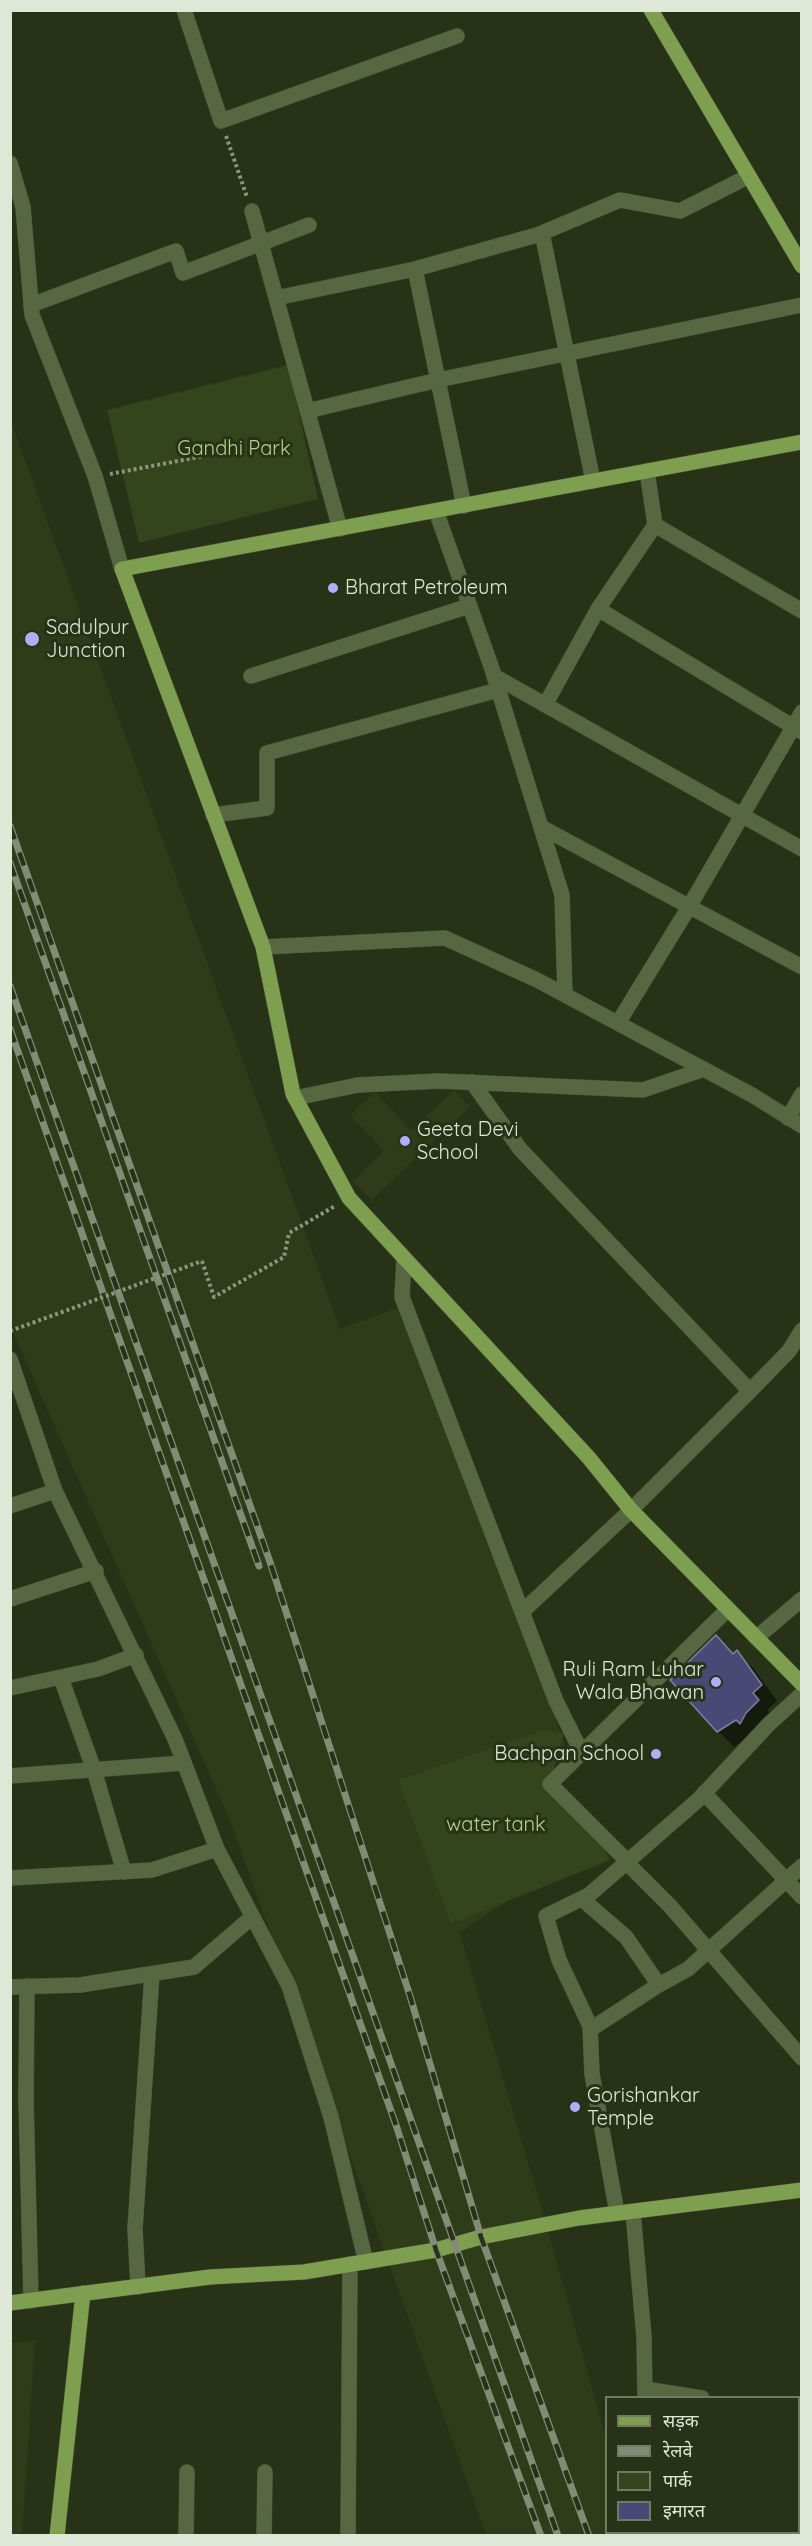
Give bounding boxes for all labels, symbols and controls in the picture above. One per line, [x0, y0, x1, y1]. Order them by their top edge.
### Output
park label: Gandhi Park [177, 437, 291, 461]
place label: Bharat Petroleum [345, 576, 508, 600]
marker: Bharat Petroleum [326, 581, 340, 595]
place label: Sadulpur Junction [46, 616, 129, 663]
marker: Sadulpur Junction [23, 630, 41, 648]
place label: Geeta Devi School [417, 1118, 518, 1165]
marker: Geeta Devi School [398, 1134, 412, 1148]
place label: Ruli Ram Luhar Wala Bhawan [563, 1658, 704, 1705]
marker: Ruli Ram Luhar Wala Bhawan [709, 1675, 723, 1689]
place label: Bachpan School [494, 1742, 644, 1766]
marker: Bachpan School [649, 1747, 663, 1761]
park label: water tank [446, 1813, 546, 1837]
place label: Gorishankar Temple [587, 2084, 700, 2131]
marker: Gorishankar Temple [568, 2100, 582, 2114]
legend [605, 2396, 800, 2534]
text: सड़क [663, 2409, 699, 2432]
text: रेलवे [663, 2439, 693, 2462]
text: पार्क [663, 2469, 692, 2492]
text: इमारत [663, 2499, 705, 2522]

